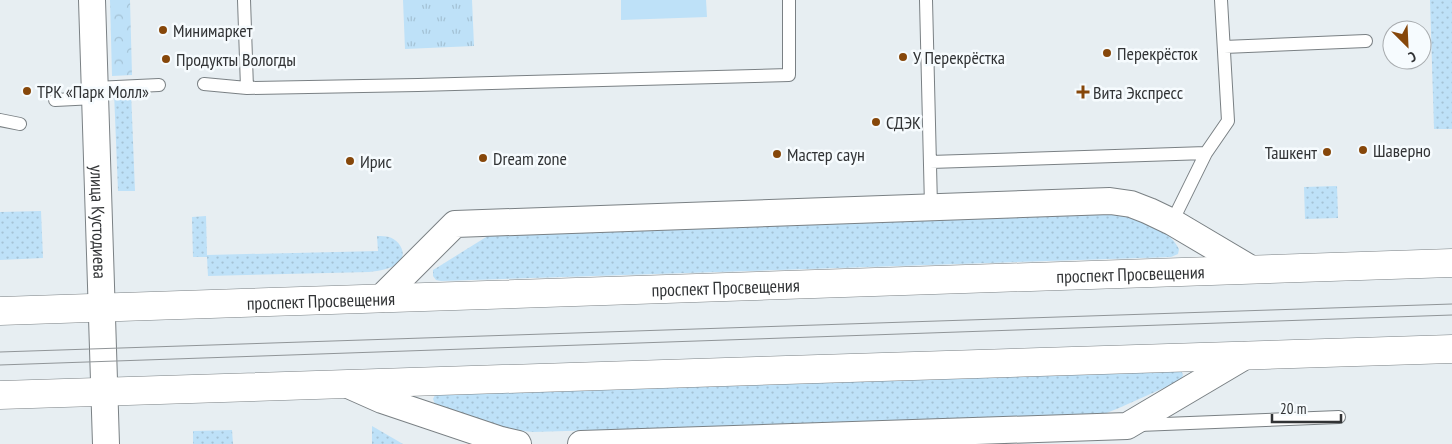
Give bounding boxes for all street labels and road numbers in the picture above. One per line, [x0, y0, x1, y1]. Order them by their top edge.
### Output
street label: улица Кустодиева [86, 165, 112, 279]
street label: проспект Просвещения [1056, 260, 1205, 288]
street label: проспект Просвещения [651, 273, 800, 301]
street label: проспект Просвещения [246, 286, 395, 314]

